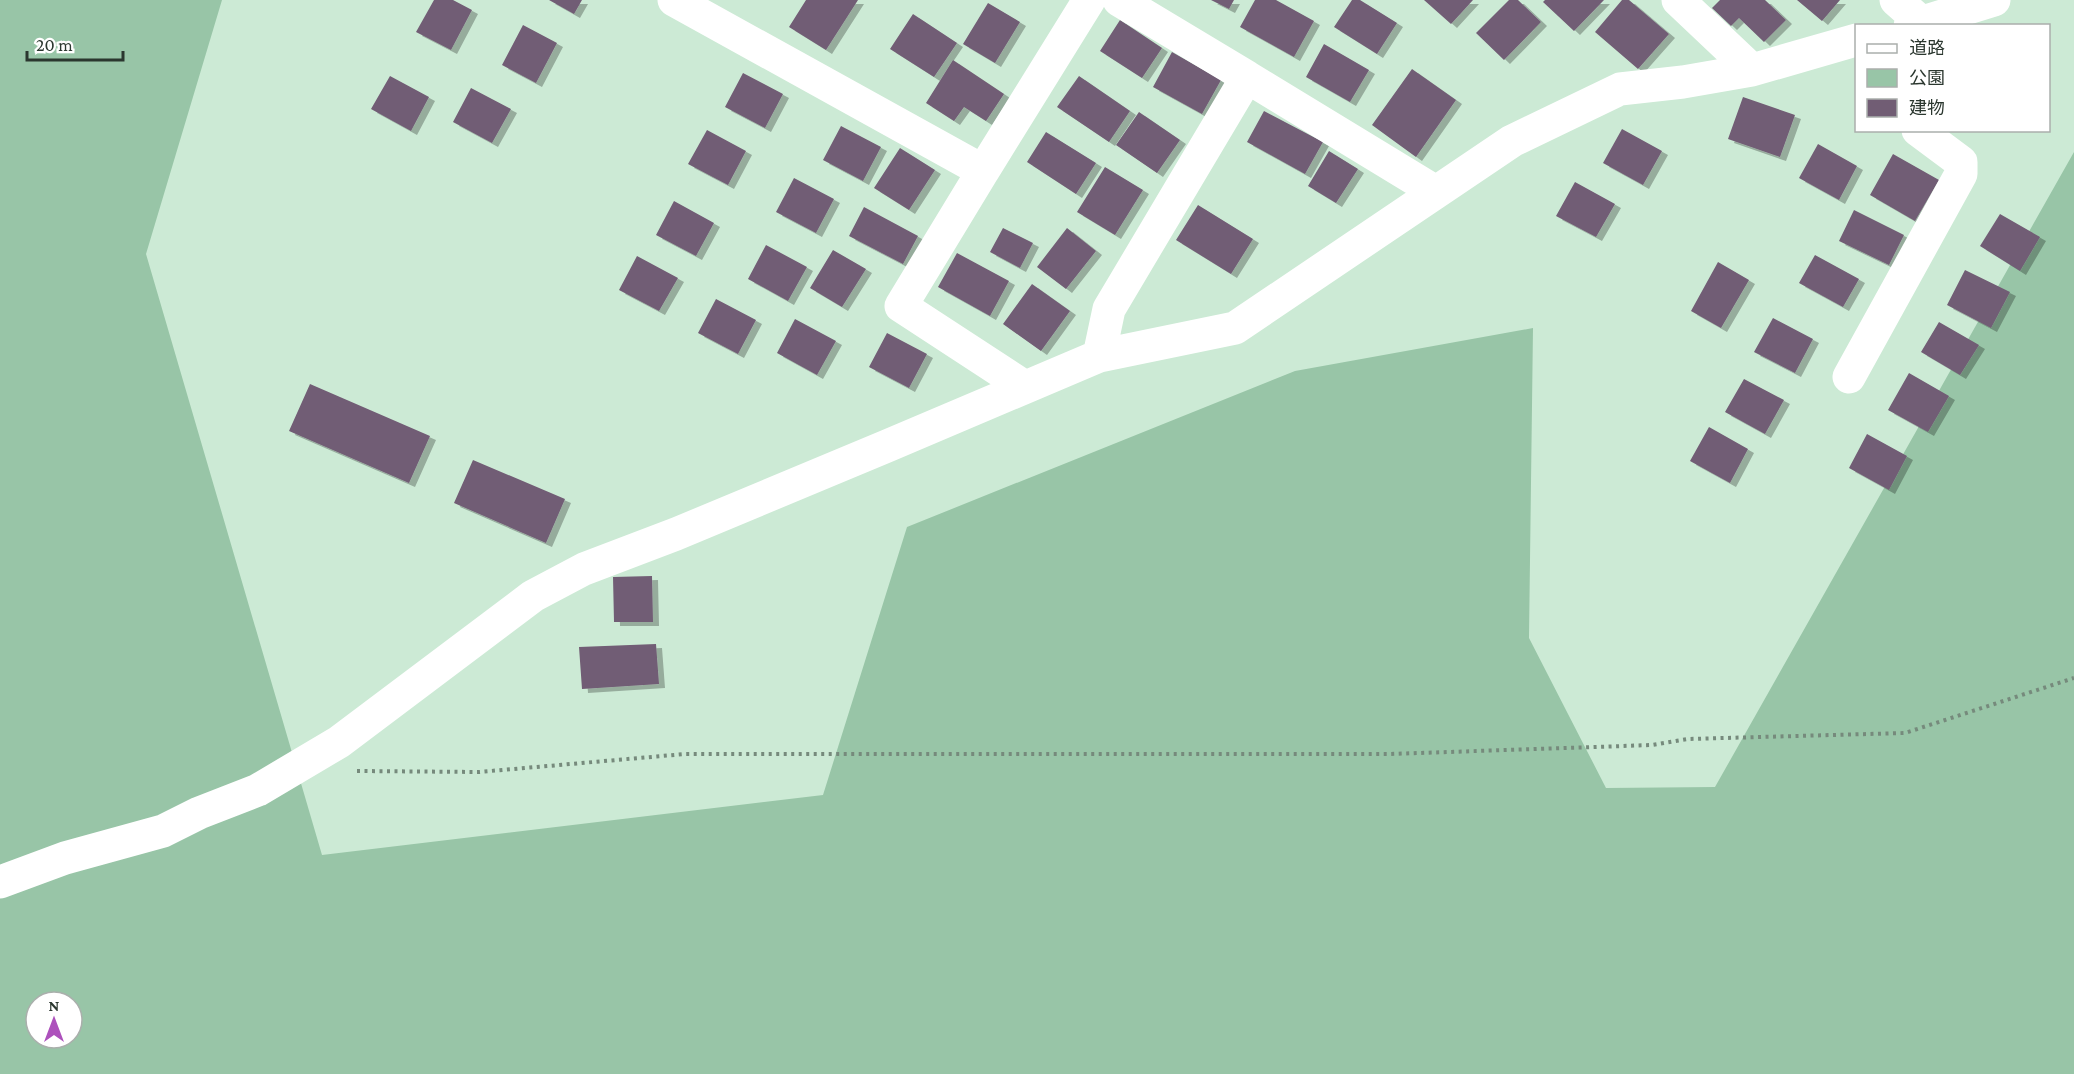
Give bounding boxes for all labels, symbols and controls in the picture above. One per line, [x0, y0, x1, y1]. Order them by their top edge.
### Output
scale bar [27, 24, 123, 62]
legend [1855, 24, 2050, 132]
text: 20 m [36, 35, 73, 55]
text: 道路 [1909, 38, 1945, 58]
text: 公園 [1909, 68, 1945, 88]
text: 建物 [1909, 98, 1945, 118]
north arrow [24, 990, 84, 1050]
text: N [49, 997, 60, 1014]

